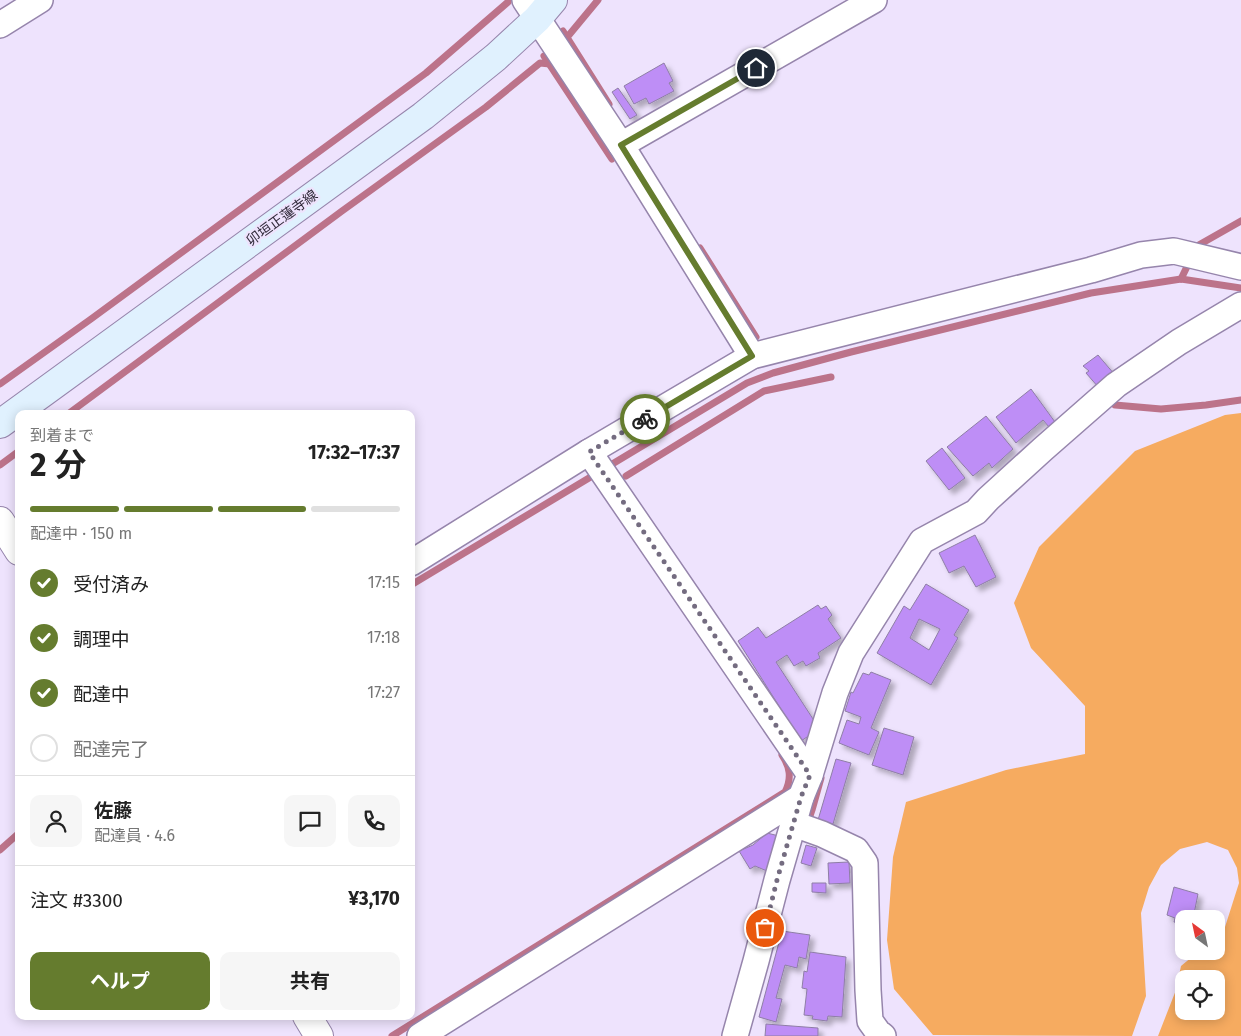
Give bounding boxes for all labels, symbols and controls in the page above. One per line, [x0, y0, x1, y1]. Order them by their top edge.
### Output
pin [735, 47, 777, 89]
icon: home [742, 54, 770, 82]
street label: 卯垣正蓮寺線 [243, 186, 321, 250]
courier [620, 394, 670, 444]
icon: bike [631, 405, 659, 433]
text: 到着まで [30, 426, 94, 445]
text: 17:32–17:37 [308, 441, 400, 464]
text: 2 分 [30, 446, 86, 484]
text: 配達中 · 150 m [30, 524, 132, 543]
icon: check [30, 569, 58, 597]
text: 受付済み [73, 573, 149, 596]
text: 17:15 [368, 573, 400, 592]
icon: check [30, 624, 58, 652]
text: 調理中 [73, 628, 130, 651]
text: 17:18 [367, 628, 400, 647]
icon: check [30, 679, 58, 707]
text: 配達中 [73, 683, 130, 706]
text: 17:27 [367, 683, 400, 702]
text: 配達完了 [73, 738, 149, 761]
button: person [30, 795, 82, 847]
button: chat [284, 795, 336, 847]
button: phone [348, 795, 400, 847]
text: 佐藤 [94, 799, 132, 822]
text: 配達員 · 4.6 [94, 826, 175, 845]
text: ¥3,170 [348, 887, 400, 910]
text: 注文 #3300 [30, 889, 123, 912]
pin [744, 907, 786, 949]
north arrow [1175, 910, 1225, 960]
map controls [1175, 910, 1225, 1020]
icon: bag [751, 914, 779, 942]
button: ヘルプ [30, 952, 210, 1010]
button: 共有 [220, 952, 400, 1010]
button: locate [1175, 970, 1225, 1020]

